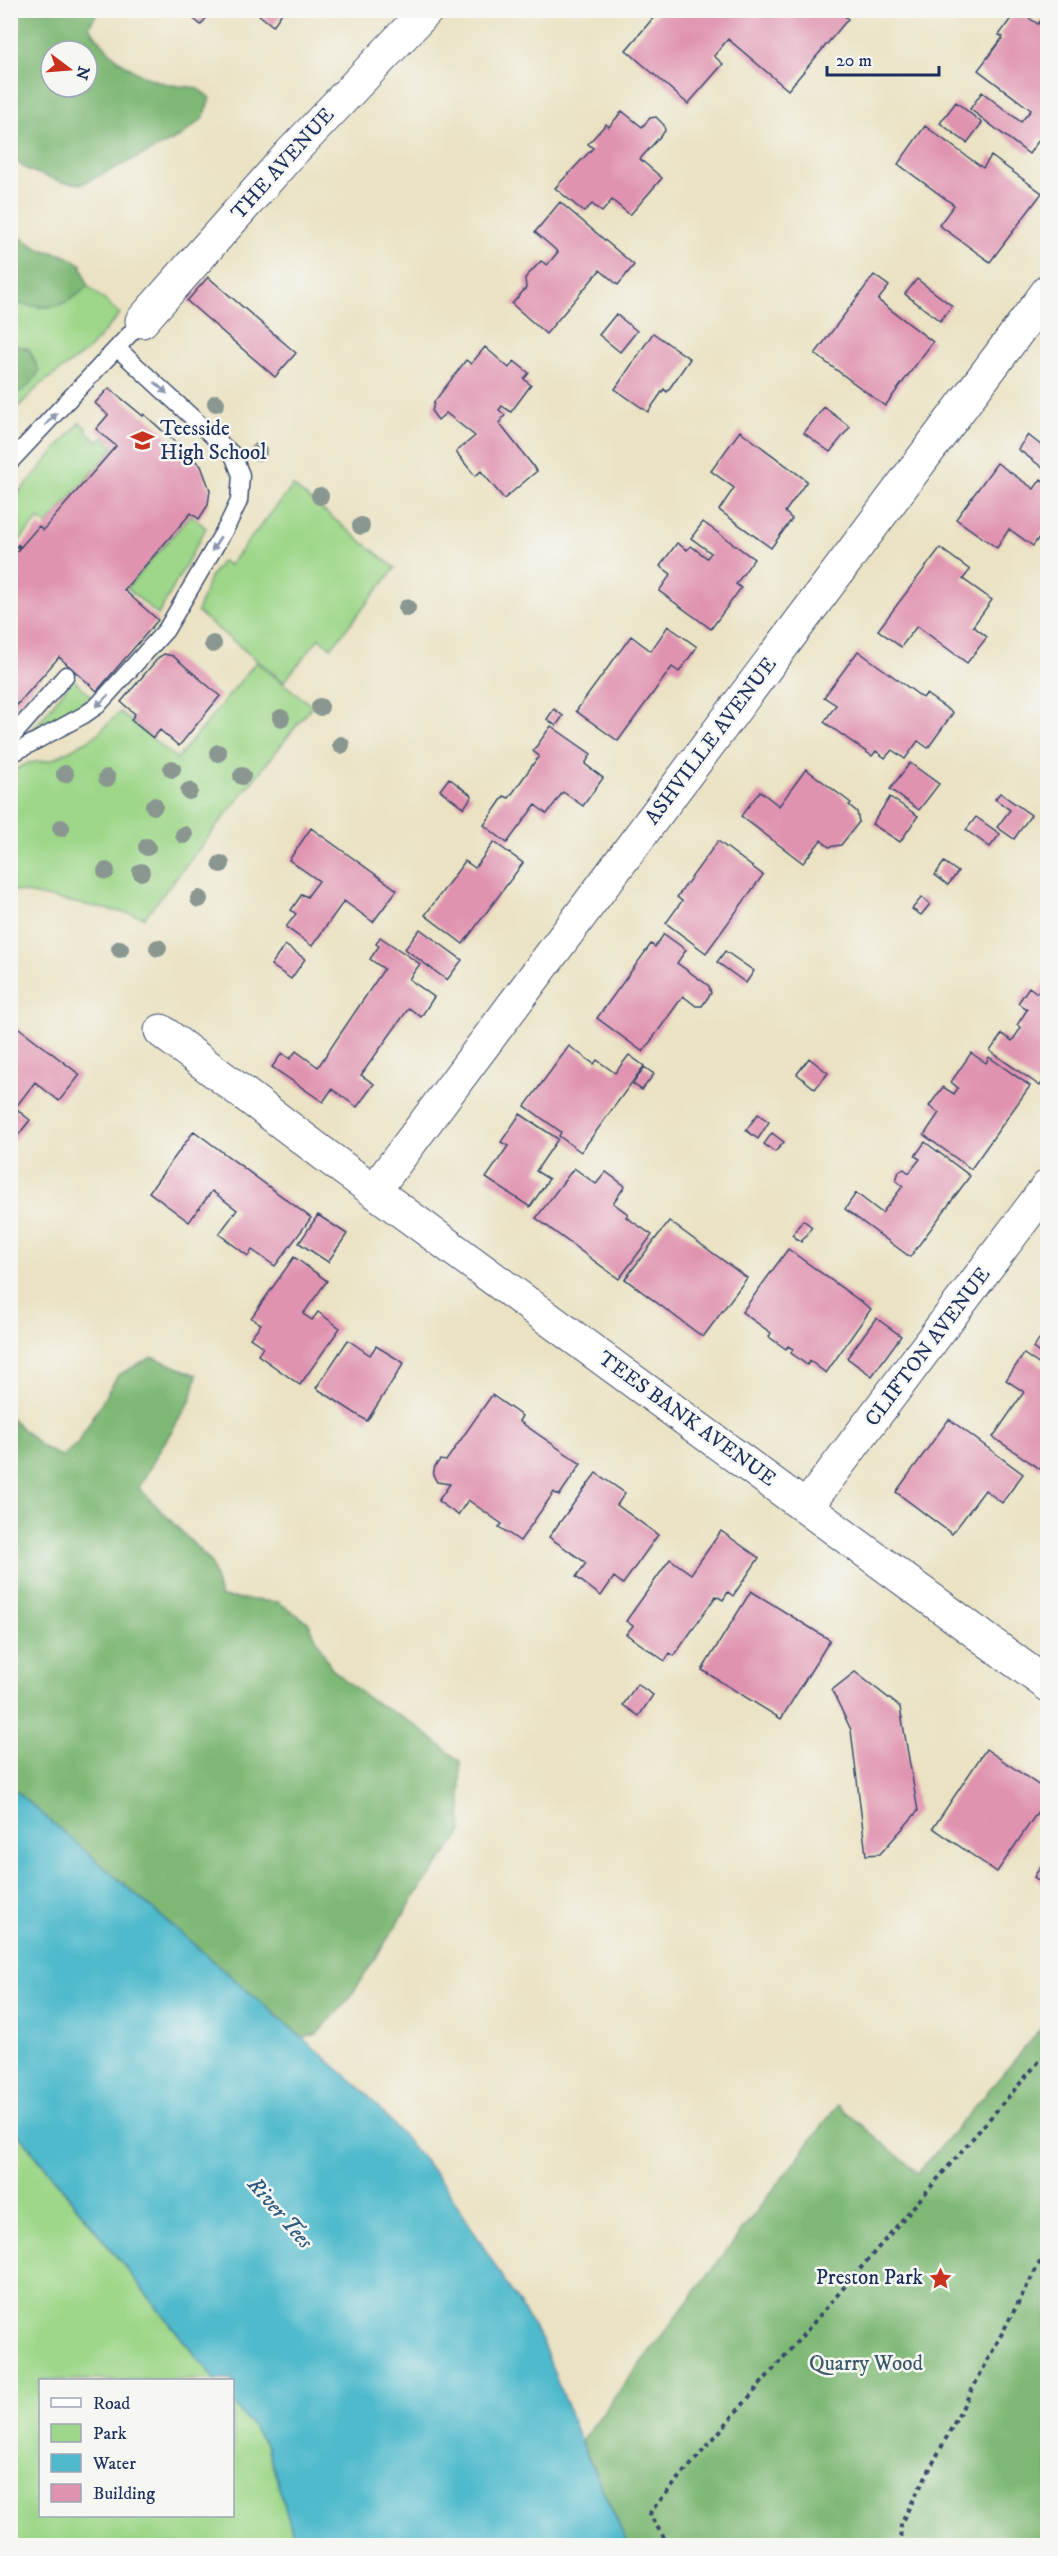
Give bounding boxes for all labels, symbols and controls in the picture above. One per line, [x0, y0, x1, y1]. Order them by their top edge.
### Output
north arrow [39, 39, 99, 99]
scale bar [827, 39, 940, 77]
text: 20 m [836, 50, 872, 72]
text: N [71, 64, 94, 82]
street label: THE AVENUE [226, 102, 340, 226]
one-way arrow [154, 381, 168, 395]
one-way arrow [44, 412, 58, 427]
place label: Teesside High School [160, 416, 267, 466]
school or university icon: Teesside High School [129, 428, 155, 454]
one-way arrow [211, 536, 222, 552]
street label: ASHVILLE AVENUE [640, 652, 783, 830]
one-way arrow [95, 693, 109, 707]
street label: CLIFTON AVENUE [860, 1262, 996, 1432]
street label: TEES BANK AVENUE [593, 1346, 781, 1492]
water label: River Tees [241, 2171, 319, 2255]
place label: Preston Park [816, 2265, 924, 2291]
place icon: Preston Park [928, 2265, 954, 2291]
park label: Quarry Wood [809, 2351, 923, 2377]
legend [39, 2379, 234, 2517]
text: Road [93, 2393, 130, 2415]
text: Park [93, 2423, 127, 2445]
text: Water [92, 2453, 136, 2475]
text: Building [93, 2483, 155, 2505]

